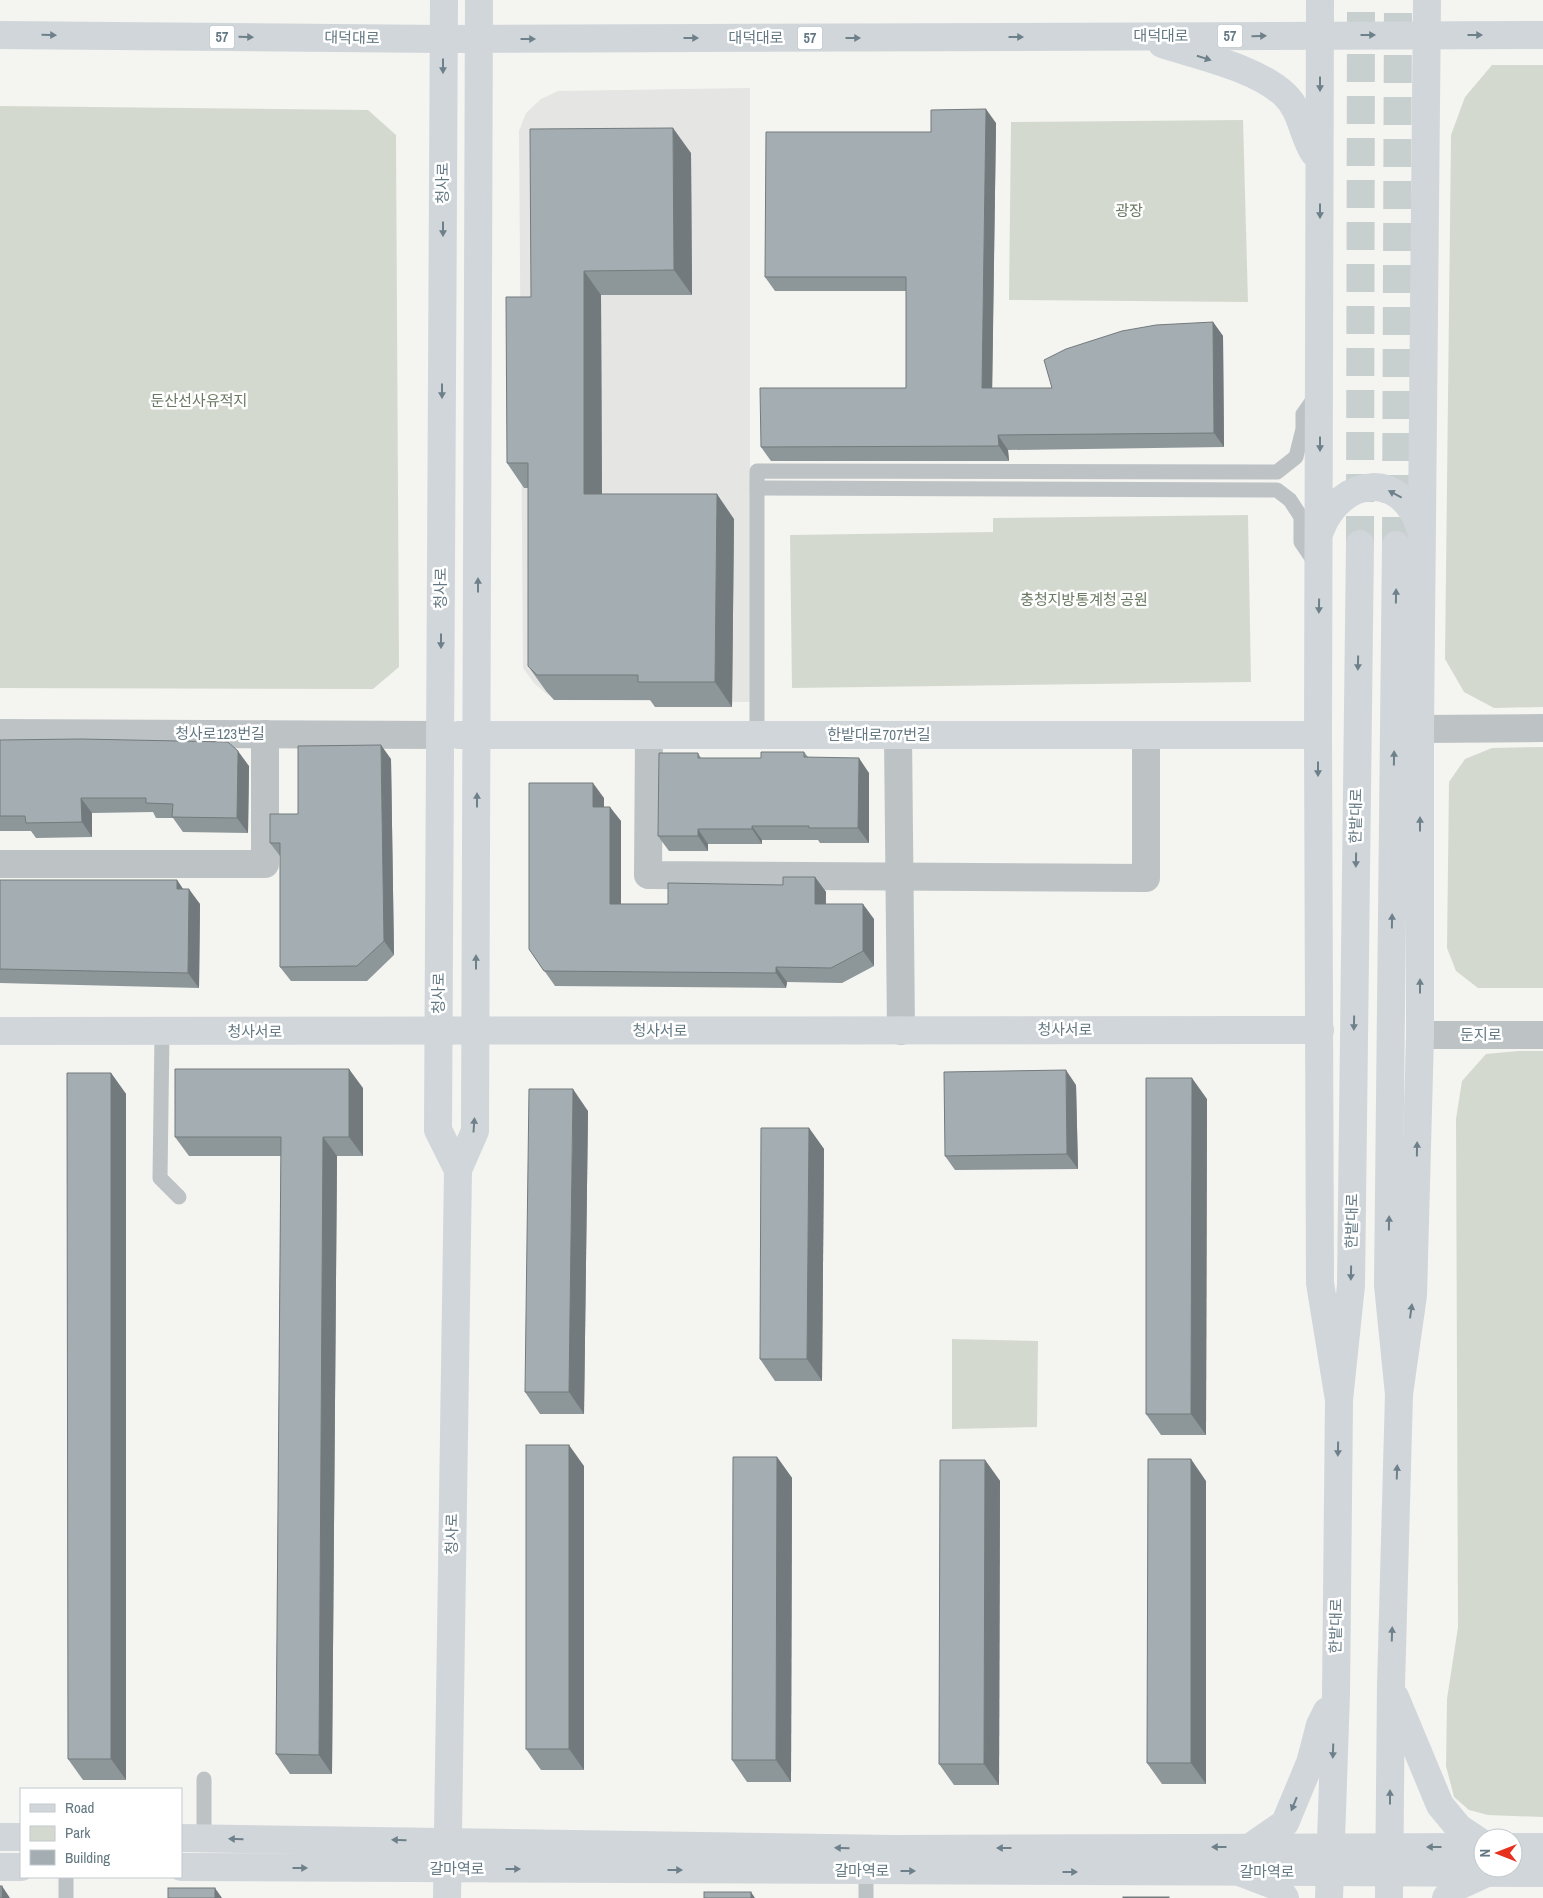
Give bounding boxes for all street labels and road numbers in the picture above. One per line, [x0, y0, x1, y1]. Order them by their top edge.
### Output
road number: 57 [1218, 24, 1242, 48]
street label: 대덕대로 [1133, 25, 1189, 46]
road number: 57 [210, 26, 234, 48]
road number: 57 [798, 26, 822, 49]
street label: 대덕대로 [324, 27, 380, 48]
street label: 대덕대로 [728, 27, 784, 48]
street label: 청사로 [432, 162, 453, 204]
street label: 청사로 [430, 567, 451, 609]
street label: 청사로123번길 [175, 723, 265, 744]
street label: 한밭대로707번길 [827, 724, 931, 745]
street label: 한밭대로 [1345, 788, 1366, 844]
street label: 청사로 [428, 972, 449, 1014]
street label: 청사서로 [1037, 1019, 1093, 1040]
street label: 청사서로 [632, 1020, 688, 1041]
street label: 청사서로 [227, 1021, 283, 1042]
street label: 둔지로 [1460, 1024, 1502, 1045]
street label: 한밭대로 [1341, 1193, 1362, 1249]
street label: 청사로 [441, 1513, 462, 1555]
street label: 한밭대로 [1325, 1598, 1346, 1654]
street label: 갈마역로 [429, 1858, 485, 1879]
street label: 갈마역로 [834, 1860, 890, 1881]
street label: 갈마역로 [1239, 1861, 1295, 1882]

